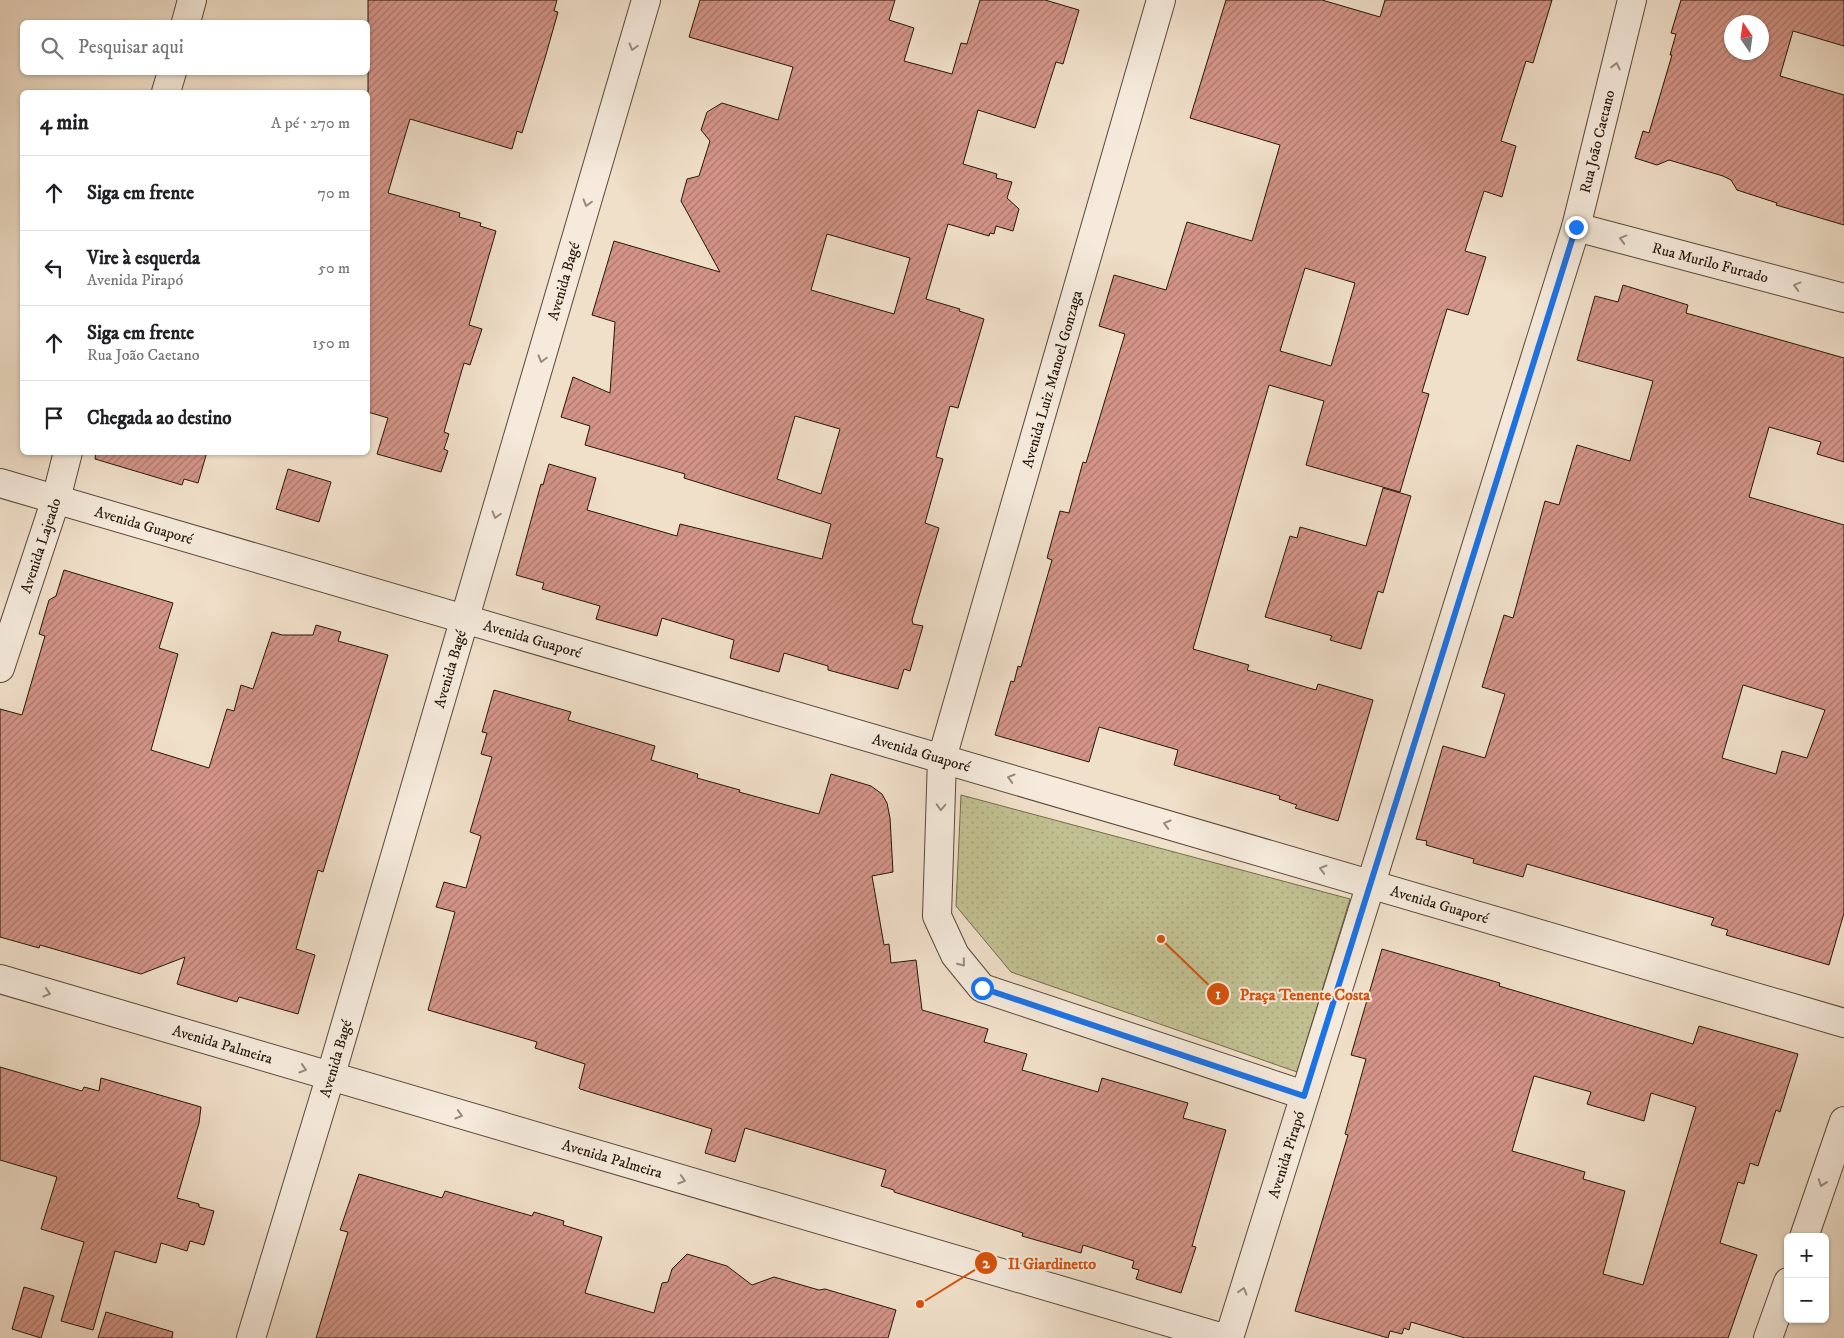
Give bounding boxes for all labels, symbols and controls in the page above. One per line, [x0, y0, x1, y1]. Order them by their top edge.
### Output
north arrow [1724, 15, 1769, 60]
search box [20, 20, 370, 75]
icon: search [38, 34, 66, 62]
text: Pesquisar aqui [78, 36, 184, 59]
one-way arrow [628, 42, 638, 50]
one-way arrow [1610, 61, 1621, 70]
street label: Rua João Caetano [1576, 88, 1619, 195]
text: 4 min [40, 110, 89, 136]
text: A pé · 270 m [271, 113, 350, 133]
icon: ahead [40, 179, 68, 207]
text: Siga em frente [87, 182, 194, 205]
text: 70 m [318, 183, 350, 203]
one-way arrow [583, 198, 593, 206]
route end [1565, 216, 1588, 239]
one-way arrow [1619, 235, 1627, 245]
street label: Avenida Bagé [544, 239, 585, 323]
street label: Rua Murilo Furtado [1650, 239, 1771, 288]
text: Vire à esquerda [87, 247, 200, 270]
icon: left [40, 254, 68, 282]
text: 50 m [318, 258, 350, 278]
text: Avenida Pirapó [87, 270, 183, 290]
one-way arrow [1793, 281, 1801, 291]
street label: Avenida Luiz Manoel Gonzaga [1018, 288, 1087, 470]
text: Siga em frente [87, 322, 194, 345]
icon: ahead [40, 329, 68, 357]
text: 150 m [312, 333, 350, 353]
text: Rua João Caetano [87, 345, 200, 365]
one-way arrow [537, 354, 547, 362]
icon: arrive [40, 404, 68, 432]
text: Chegada ao destino [87, 407, 232, 430]
street label: Avenida Lajeado [16, 496, 66, 596]
street label: Avenida Guaporé [92, 502, 196, 549]
one-way arrow [491, 510, 501, 518]
street label: Avenida Guaporé [481, 616, 585, 663]
street label: Avenida Bagé [430, 627, 471, 710]
street label: Avenida Guaporé [870, 730, 973, 777]
one-way arrow [1006, 773, 1015, 784]
one-way arrow [936, 803, 946, 811]
one-way arrow [1163, 819, 1171, 829]
one-way arrow [1319, 865, 1327, 875]
street label: Avenida Guaporé [1388, 882, 1492, 929]
one-way arrow [956, 957, 964, 966]
route start [971, 977, 994, 1000]
callout: Praça Tenente Costa [1205, 979, 1381, 1010]
text: 1 [1215, 985, 1221, 1004]
text: Praça Tenente Costa [1240, 985, 1371, 1005]
one-way arrow [42, 987, 50, 997]
street label: Avenida Bagé [316, 1017, 357, 1100]
street label: Avenida Palmeira [170, 1021, 276, 1069]
one-way arrow [298, 1064, 307, 1074]
one-way arrow [455, 1109, 463, 1120]
street label: Avenida Pirapó [1264, 1109, 1309, 1201]
street label: Avenida Palmeira [560, 1135, 665, 1183]
one-way arrow [678, 1175, 686, 1185]
one-way arrow [1818, 1179, 1828, 1187]
map controls [1784, 1233, 1829, 1323]
button: + [1784, 1233, 1829, 1278]
callout: Il Giardinetto [973, 1248, 1106, 1279]
text: 2 [982, 1254, 990, 1273]
text: Il Giardinetto [1008, 1254, 1096, 1274]
button: − [1784, 1278, 1829, 1323]
one-way arrow [1237, 1288, 1247, 1296]

